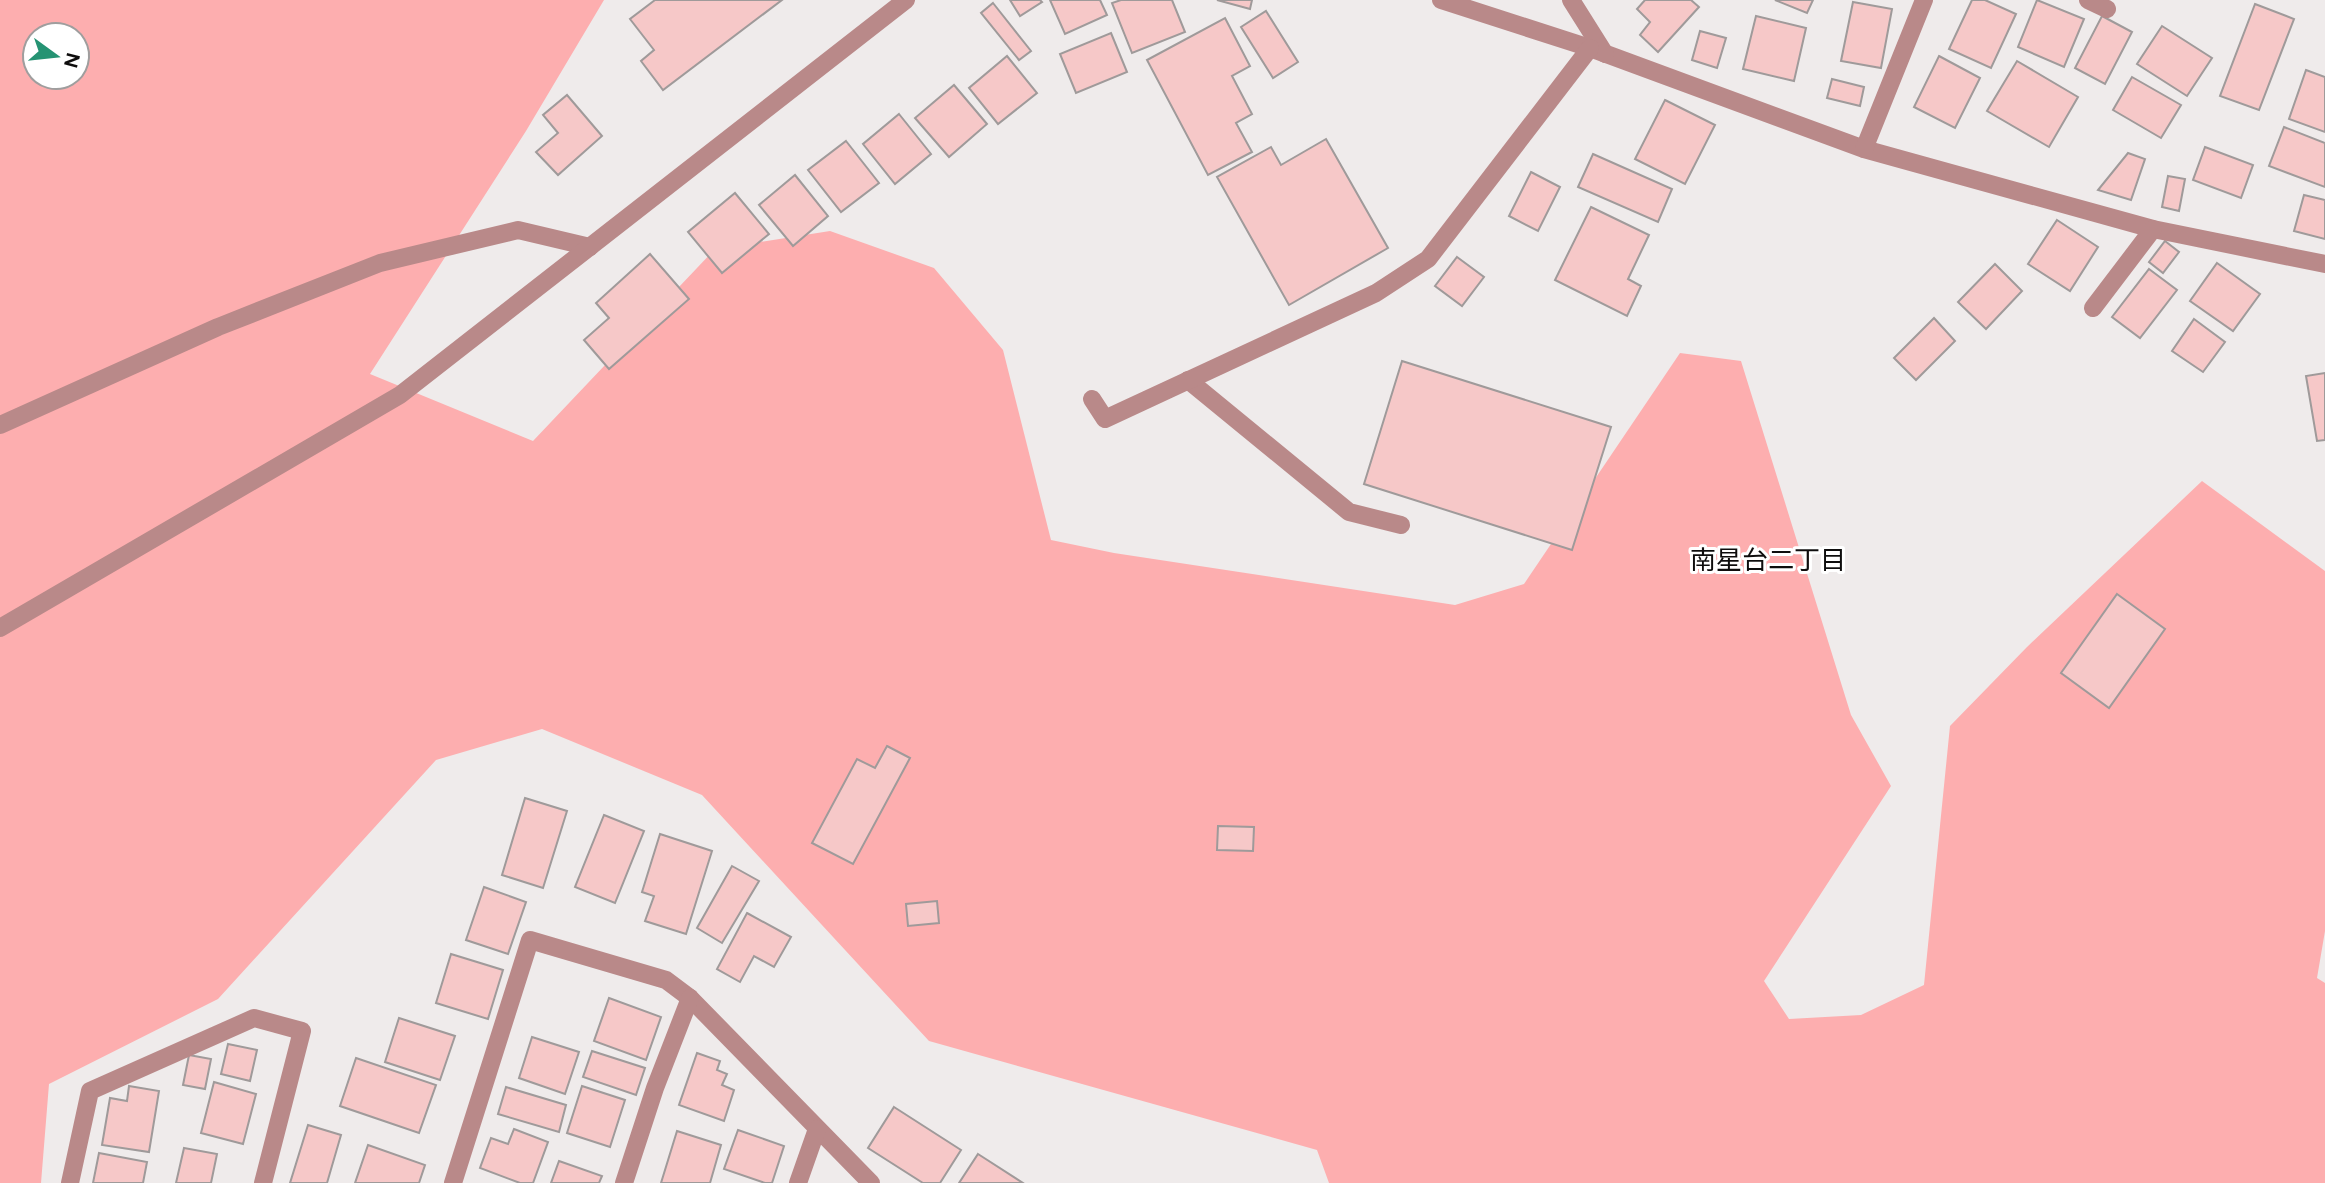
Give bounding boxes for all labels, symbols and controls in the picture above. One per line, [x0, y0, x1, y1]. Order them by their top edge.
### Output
north arrow [21, 21, 91, 91]
text: N [59, 50, 85, 70]
district label: 南星台二丁目 [1690, 544, 1846, 576]

